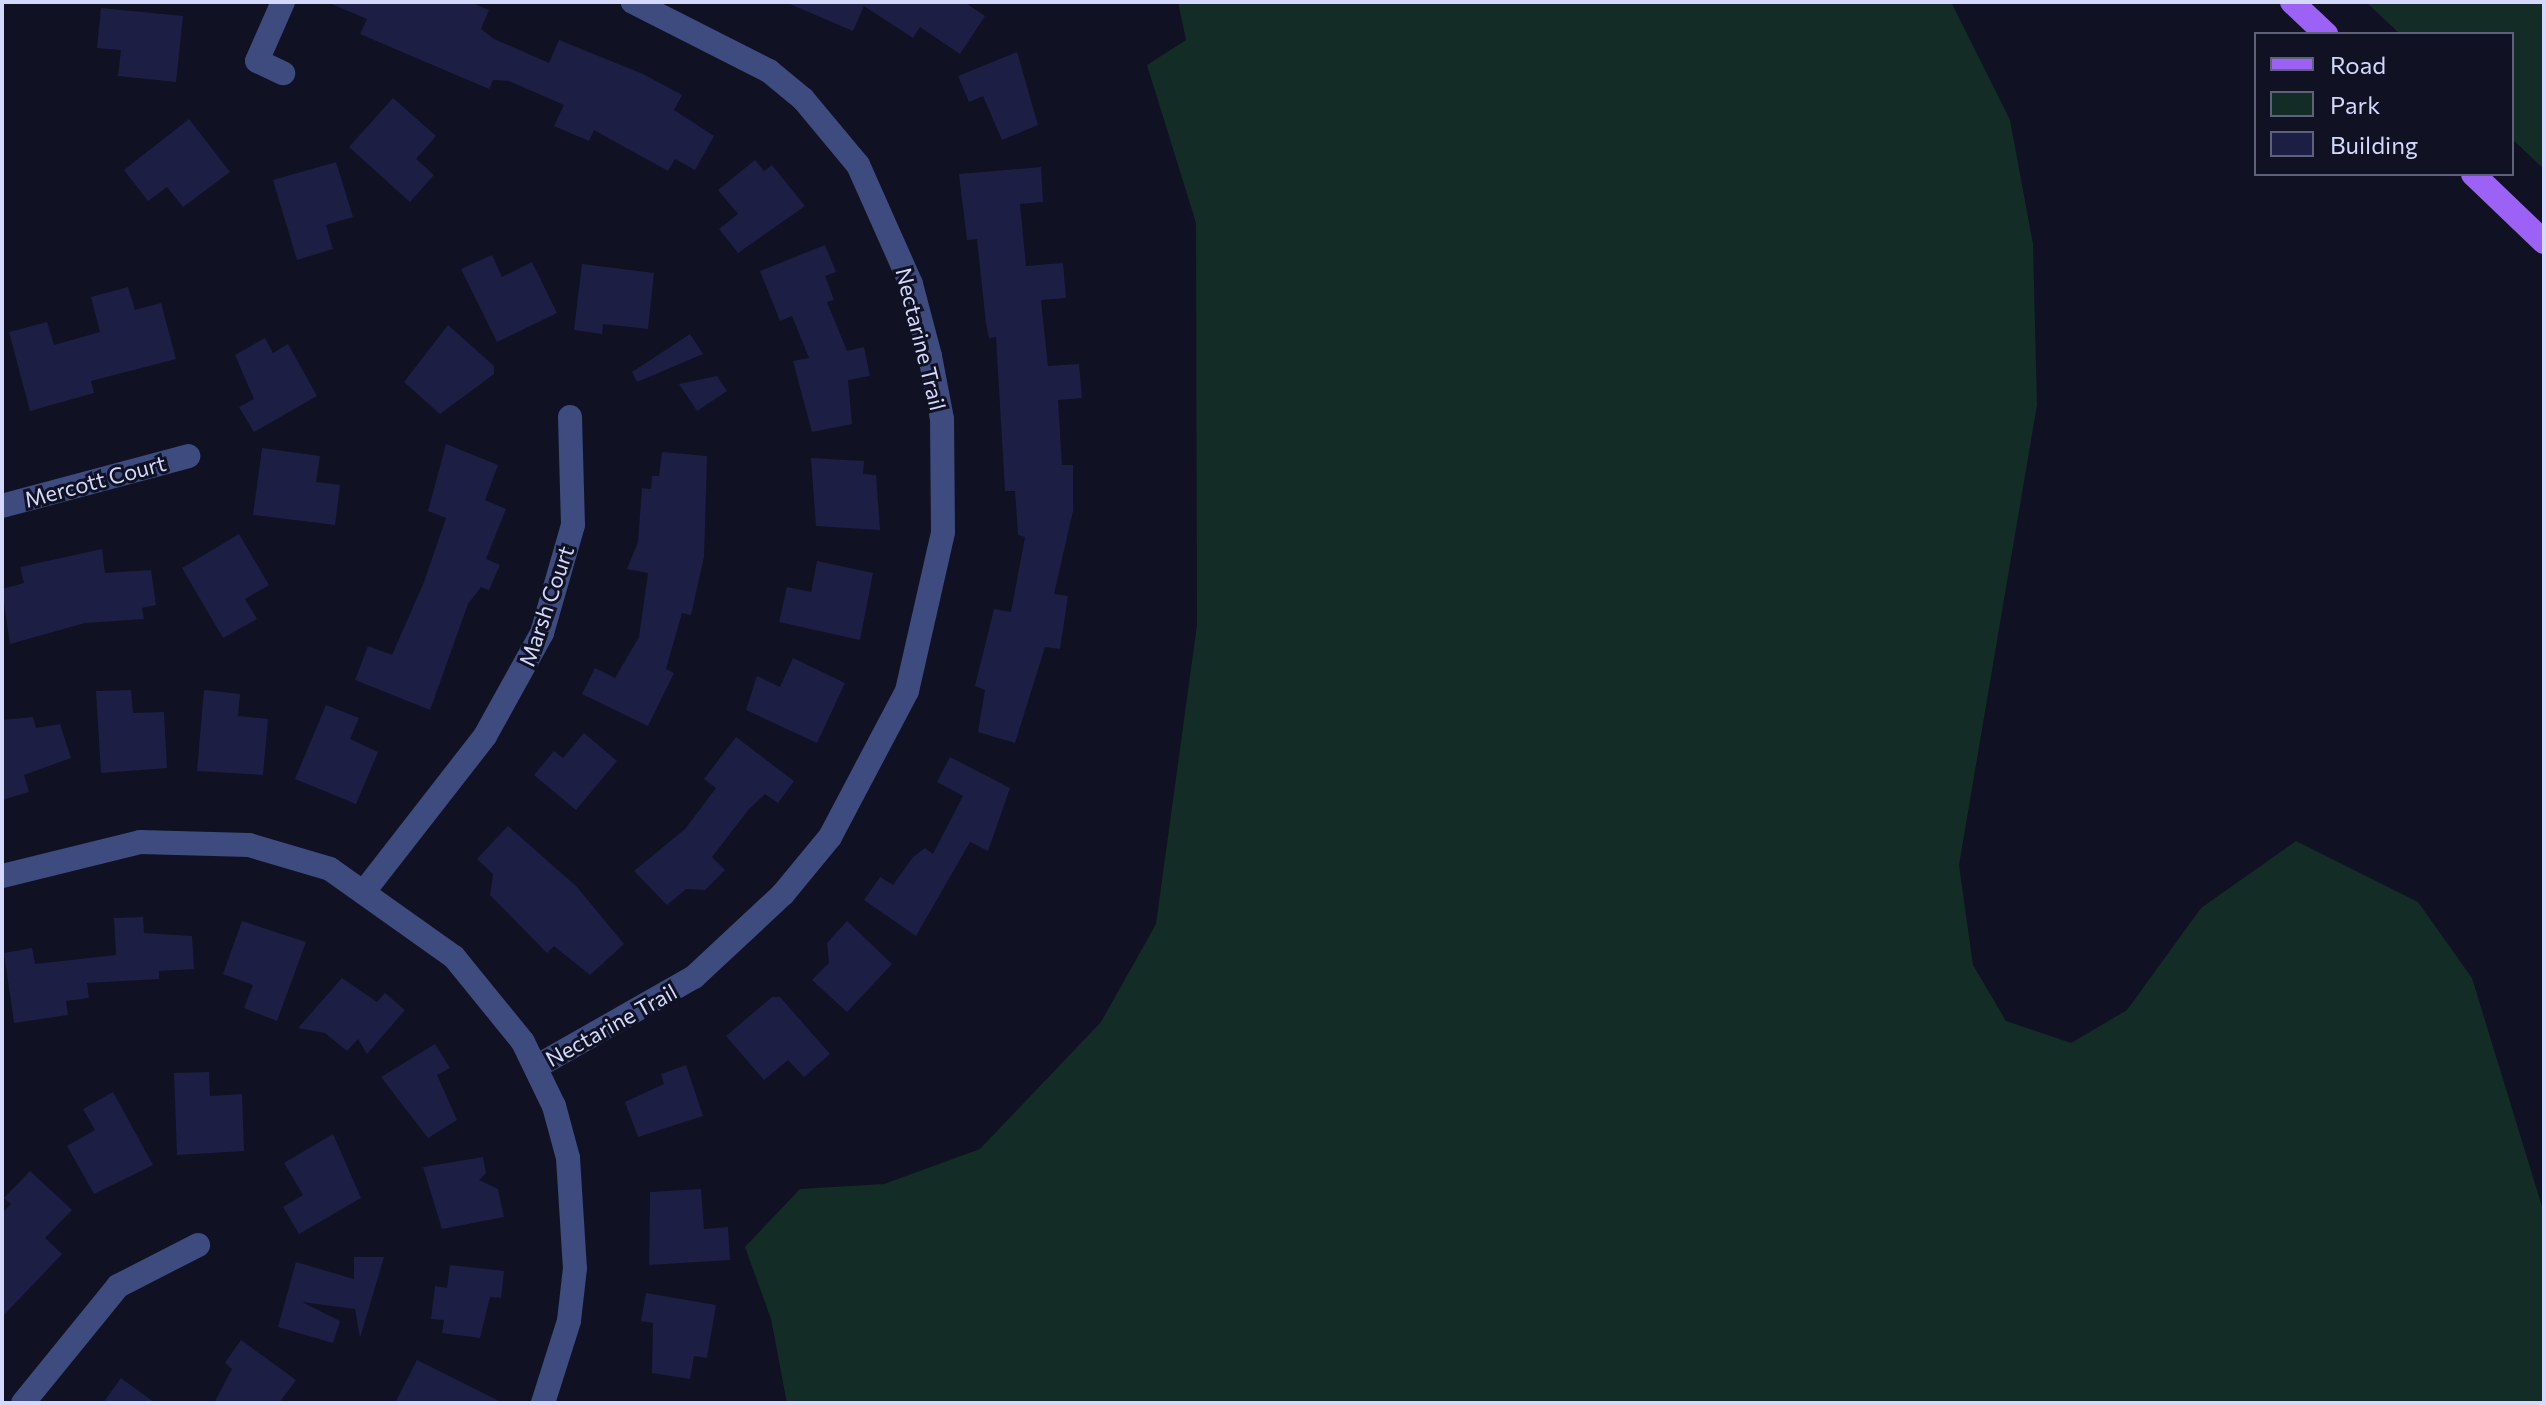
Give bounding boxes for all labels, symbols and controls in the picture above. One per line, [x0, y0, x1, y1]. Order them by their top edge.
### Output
legend [2254, 32, 2514, 176]
text: Road [2330, 50, 2386, 79]
text: Park [2330, 90, 2380, 119]
text: Building [2330, 130, 2418, 159]
street label: Nectarine Trail [891, 265, 951, 413]
street label: Mercott Court [21, 449, 169, 513]
street label: Marsh Court [513, 542, 579, 670]
street label: Nectarine Trail [541, 978, 681, 1072]

